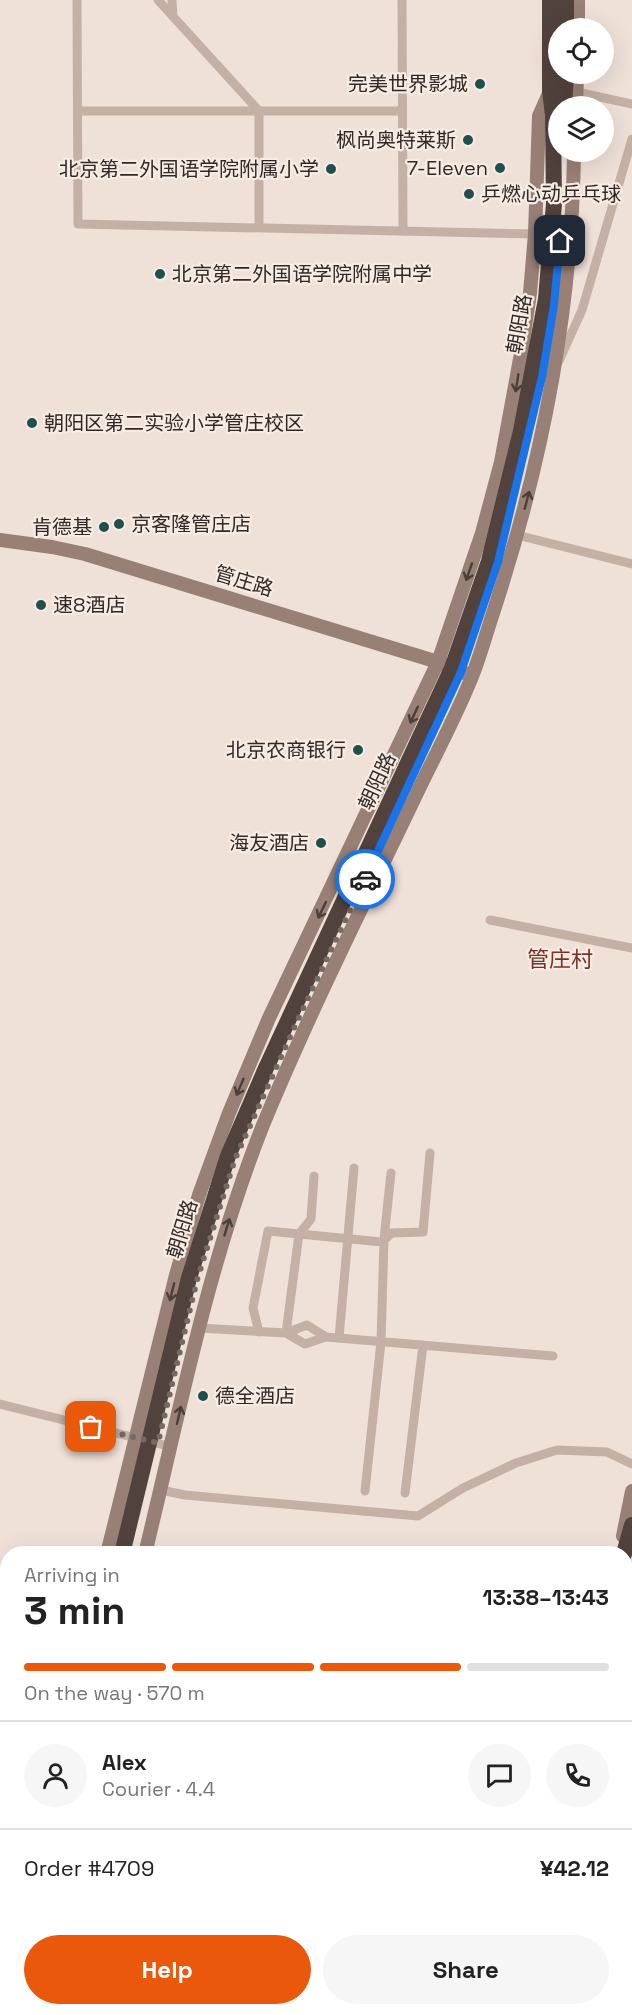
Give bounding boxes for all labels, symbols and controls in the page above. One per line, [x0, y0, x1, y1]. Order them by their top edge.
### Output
map controls [548, 18, 614, 162]
button: locate [548, 18, 614, 84]
place label: 完美世界影城 [348, 71, 468, 97]
marker: 完美世界影城 [473, 77, 487, 91]
button: layers [548, 96, 614, 162]
place label: 枫尚奥特莱斯 [336, 127, 456, 153]
marker: 枫尚奥特莱斯 [461, 133, 475, 147]
place label: 7-Eleven [407, 155, 488, 181]
place label: 北京第二外国语学院附属小学 [59, 156, 319, 182]
marker: 7-Eleven [493, 161, 507, 175]
marker: 北京第二外国语学院附属小学 [324, 162, 338, 176]
place label: 乒燃心动乒乓球 [481, 181, 621, 207]
marker: 乒燃心动乒乓球 [462, 187, 476, 201]
pin [534, 215, 585, 266]
icon: home [543, 224, 576, 257]
place label: 北京第二外国语学院附属中学 [172, 261, 432, 287]
marker: 北京第二外国语学院附属中学 [153, 267, 167, 281]
street label: 朝阳路 [501, 292, 537, 356]
one-way arrow [511, 373, 522, 392]
place label: 朝阳区第二实验小学管庄校区 [44, 410, 304, 436]
marker: 朝阳区第二实验小学管庄校区 [25, 416, 39, 430]
one-way arrow [522, 491, 533, 510]
place label: 京客隆管庄店 [131, 511, 251, 537]
place label: 肯德基 [32, 514, 92, 540]
marker: 京客隆管庄店 [112, 517, 126, 531]
marker: 肯德基 [97, 520, 111, 534]
street label: 管庄路 [212, 560, 276, 602]
one-way arrow [462, 562, 473, 581]
place label: 速8酒店 [53, 592, 125, 618]
marker: 速8酒店 [34, 598, 48, 612]
one-way arrow [407, 705, 419, 723]
place label: 北京农商银行 [226, 737, 346, 763]
marker: 北京农商银行 [351, 743, 365, 757]
street label: 朝阳路 [353, 748, 401, 814]
place label: 海友酒店 [229, 830, 309, 856]
marker: 海友酒店 [314, 836, 328, 850]
courier [335, 849, 395, 909]
icon: car [349, 863, 382, 896]
one-way arrow [315, 901, 327, 919]
district label: 管庄村 [527, 945, 593, 973]
one-way arrow [234, 1077, 245, 1096]
street label: 朝阳路 [161, 1197, 203, 1261]
one-way arrow [223, 1218, 234, 1237]
one-way arrow [165, 1282, 177, 1301]
place label: 德全酒店 [215, 1383, 295, 1409]
marker: 德全酒店 [196, 1389, 210, 1403]
pin [65, 1401, 116, 1452]
one-way arrow [174, 1406, 185, 1426]
icon: bag [74, 1410, 107, 1443]
text: Arriving in [24, 1562, 120, 1588]
text: 13:38–13:43 [482, 1583, 609, 1611]
text: 3 min [24, 1586, 125, 1635]
text: On the way · 570 m [24, 1680, 205, 1706]
button: person [24, 1744, 87, 1807]
button: chat [468, 1744, 531, 1807]
button: phone [546, 1744, 609, 1807]
text: Alex [102, 1748, 147, 1776]
text: Courier · 4.4 [102, 1776, 215, 1802]
text: Order #4709 [24, 1854, 154, 1882]
text: ¥42.12 [540, 1854, 609, 1882]
button: Help [24, 1935, 311, 2004]
button: Share [323, 1935, 609, 2004]

